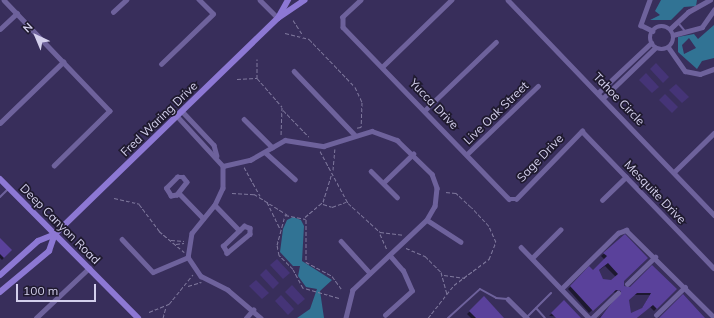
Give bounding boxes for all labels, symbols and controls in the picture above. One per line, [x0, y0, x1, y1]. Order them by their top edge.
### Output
north arrow [16, 16, 56, 56]
text: N [20, 19, 36, 35]
street label: Tahoe Circle [590, 70, 648, 128]
street label: Yucca Drive [406, 76, 462, 132]
street label: Fred Waring Drive [118, 79, 200, 159]
street label: Live Oak Street [461, 79, 531, 147]
street label: Sage Drive [514, 131, 566, 185]
street label: Mesquite Drive [621, 157, 689, 227]
street label: Deep Canyon Road [17, 181, 103, 267]
scale bar [18, 276, 98, 302]
text: 100 m [23, 283, 58, 298]

